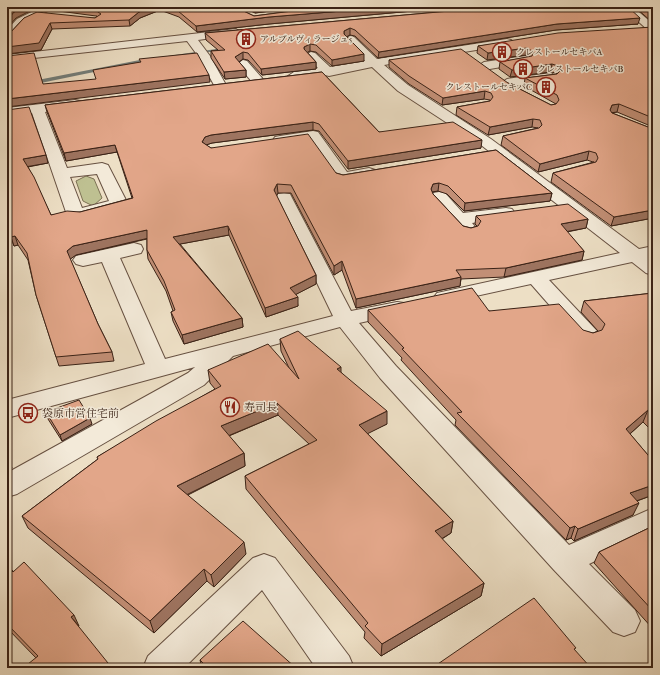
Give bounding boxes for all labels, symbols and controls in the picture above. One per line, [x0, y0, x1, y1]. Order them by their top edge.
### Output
building icon: アルブルヴィラージュ5 [235, 28, 257, 50]
place label: アルブルヴィラージュ5 [260, 34, 352, 44]
building icon: クレストールセキバA [491, 41, 513, 63]
place label: クレストールセキバA [516, 47, 603, 57]
building icon: クレストールセキバB [512, 58, 534, 80]
place label: クレストールセキバB [537, 64, 624, 74]
building icon: クレストールセキバC [535, 76, 557, 98]
place label: クレストールセキバC [445, 82, 532, 92]
restaurant icon: 寿司長 [219, 396, 241, 418]
place label: 寿司長 [244, 401, 277, 414]
bus stop icon: 袋原市営住宅前 [17, 402, 39, 424]
place label: 袋原市営住宅前 [42, 407, 119, 420]

